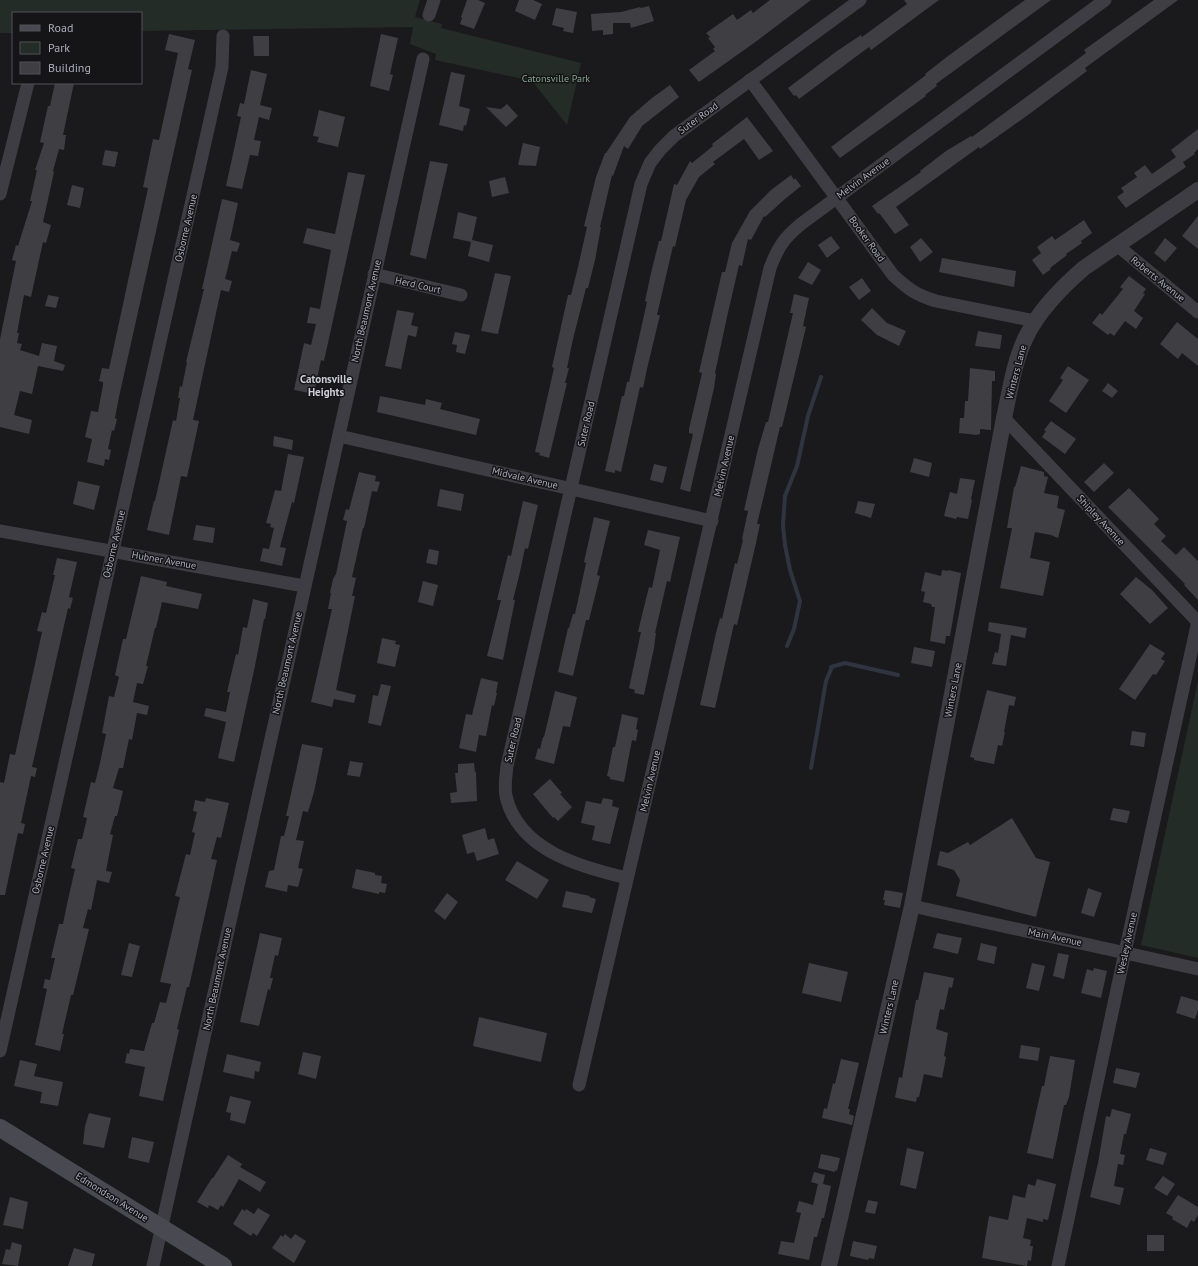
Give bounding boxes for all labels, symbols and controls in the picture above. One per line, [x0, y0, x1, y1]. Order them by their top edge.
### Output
legend [12, 12, 142, 84]
text: Road [48, 20, 73, 35]
text: Park [48, 40, 70, 55]
text: Building [48, 60, 91, 75]
park label: Catonsville Park [522, 72, 590, 85]
street label: Suter Road [675, 99, 721, 137]
street label: Melvin Avenue [834, 154, 892, 202]
street label: Osborne Avenue [172, 193, 200, 263]
street label: Booker Road [846, 214, 888, 264]
street label: Roberts Avenue [1128, 253, 1188, 305]
street label: North Beaumont Avenue [348, 259, 384, 363]
street label: Herd Court [394, 273, 443, 297]
street label: Winters Lane [1003, 343, 1029, 401]
district label: Catonsville Heights [300, 372, 352, 399]
street label: Suter Road [574, 400, 598, 448]
street label: Melvin Avenue [711, 434, 737, 498]
street label: Midvale Avenue [491, 464, 559, 492]
street label: Shipley Avenue [1074, 492, 1128, 548]
street label: Osborne Avenue [100, 509, 128, 579]
street label: Hubner Avenue [131, 548, 197, 572]
street label: North Beaumont Avenue [269, 611, 305, 715]
street label: Winters Lane [941, 661, 965, 719]
street label: Suter Road [501, 716, 525, 764]
street label: Melvin Avenue [637, 749, 663, 813]
street label: Osborne Avenue [29, 825, 57, 895]
street label: Wesley Avenue [1114, 911, 1140, 975]
street label: Main Avenue [1027, 925, 1083, 949]
street label: North Beaumont Avenue [200, 927, 234, 1031]
street label: Winters Lane [876, 978, 902, 1036]
street label: Edmondson Avenue [73, 1169, 151, 1225]

